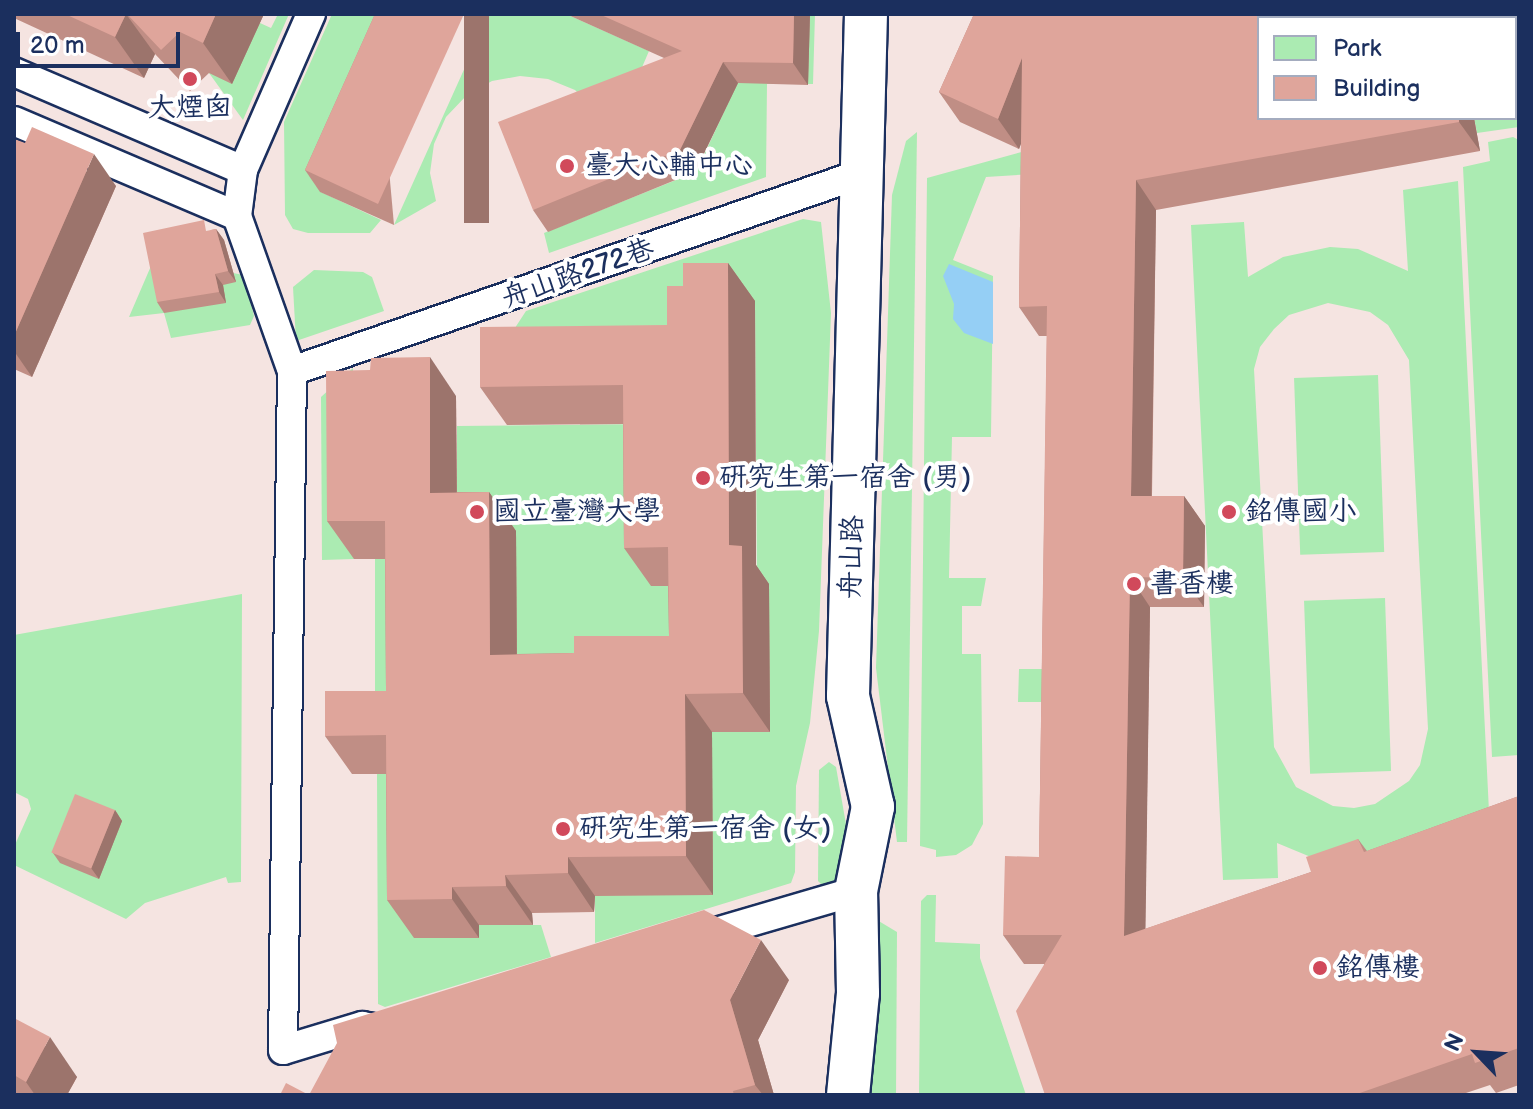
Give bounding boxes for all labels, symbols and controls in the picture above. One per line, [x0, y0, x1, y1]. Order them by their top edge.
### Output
scale bar [20, 16, 184, 66]
legend [1257, 16, 1517, 120]
text: 20 m [30, 31, 85, 60]
text: Park [1333, 34, 1381, 63]
marker: 大煙囪 [181, 70, 199, 88]
text: Building [1333, 74, 1420, 103]
place label: 大煙囪 [148, 91, 232, 125]
place label: 臺大心輔中心 [585, 149, 753, 183]
marker: 臺大心輔中心 [556, 155, 578, 177]
street label: 舟山路272巷 [497, 232, 659, 316]
place label: 研究生第一宿舍 (男) [719, 461, 971, 495]
marker: 研究生第一宿舍 (男) [694, 469, 712, 487]
place label: 國立臺灣大學 [493, 495, 661, 529]
place label: 銘傳國小 [1245, 495, 1357, 529]
marker: 國立臺灣大學 [468, 503, 486, 521]
marker: 銘傳國小 [1220, 503, 1238, 521]
street label: 舟山路 [834, 514, 870, 600]
place label: 書香樓 [1150, 567, 1234, 601]
marker: 書香樓 [1125, 575, 1143, 593]
place label: 研究生第一宿舍 (女) [579, 812, 831, 846]
marker: 研究生第一宿舍 (女) [554, 820, 572, 838]
place label: 銘傳樓 [1336, 951, 1420, 985]
marker: 銘傳樓 [1311, 959, 1329, 977]
north arrow [1437, 1013, 1517, 1093]
text: N [1439, 1029, 1471, 1056]

